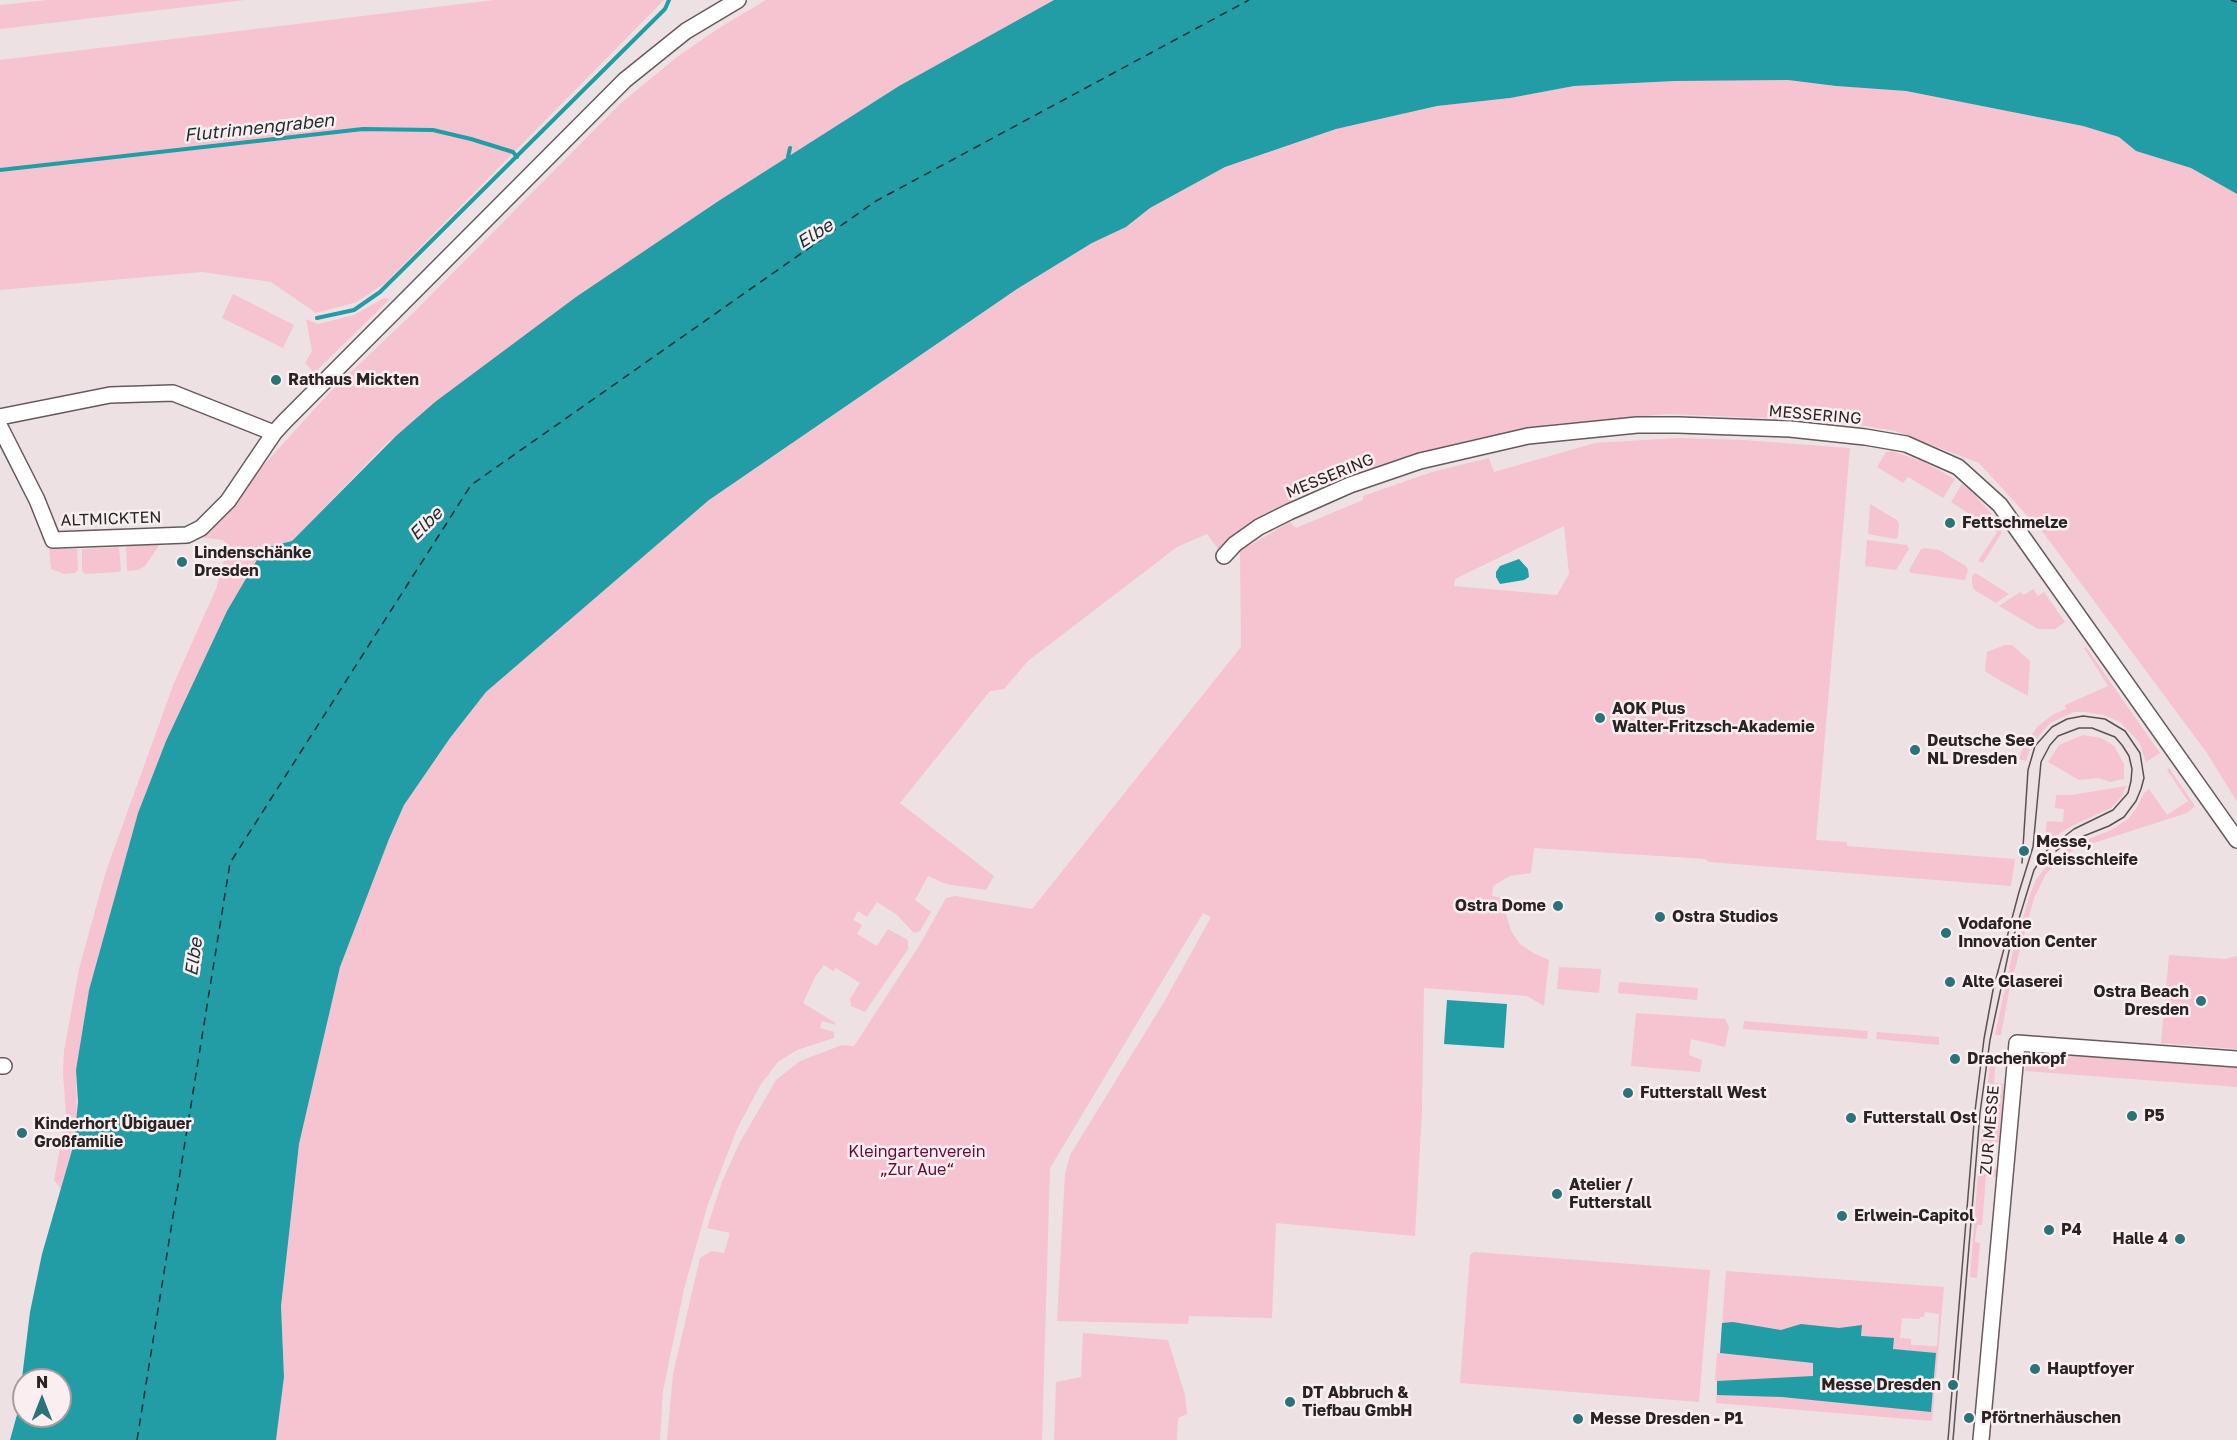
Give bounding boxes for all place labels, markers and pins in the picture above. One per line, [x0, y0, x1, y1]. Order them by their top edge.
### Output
place label: Rathaus Mickten [288, 370, 419, 390]
marker: Rathaus Mickten [269, 373, 283, 387]
place label: Fettschmelze [1962, 513, 2068, 533]
marker: Fettschmelze [1943, 516, 1957, 530]
place label: Lindenschänke Dresden [194, 543, 311, 581]
marker: Lindenschänke Dresden [175, 555, 189, 569]
place label: AOK Plus Walter-Fritzsch-Akademie [1612, 699, 1815, 737]
marker: AOK Plus Walter-Fritzsch-Akademie [1593, 711, 1607, 725]
place label: Deutsche See NL Dresden [1927, 731, 2035, 769]
marker: Deutsche See NL Dresden [1908, 743, 1922, 757]
place label: Messe, Gleisschleife [2036, 832, 2138, 870]
marker: Messe, Gleisschleife [2017, 844, 2031, 858]
place label: Ostra Dome [1455, 896, 1546, 916]
marker: Ostra Dome [1551, 899, 1565, 913]
place label: Ostra Studios [1672, 907, 1778, 927]
marker: Ostra Studios [1653, 910, 1667, 924]
place label: Vodafone Innovation Center [1958, 914, 2097, 952]
marker: Vodafone Innovation Center [1939, 926, 1953, 940]
place label: Alte Glaserei [1962, 972, 2063, 992]
marker: Alte Glaserei [1943, 975, 1957, 989]
place label: Ostra Beach Dresden [2093, 982, 2189, 1020]
marker: Ostra Beach Dresden [2194, 994, 2208, 1008]
place label: Drachenkopf [1967, 1049, 2066, 1069]
marker: Drachenkopf [1948, 1052, 1962, 1066]
place label: Futterstall West [1640, 1083, 1767, 1103]
marker: Futterstall West [1621, 1086, 1635, 1100]
place label: P5 [2144, 1106, 2164, 1126]
place label: Futterstall Ost [1863, 1108, 1977, 1128]
marker: P5 [2125, 1109, 2139, 1123]
marker: Futterstall Ost [1844, 1111, 1858, 1125]
place label: Kinderhort Übigauer Großfamilie [34, 1114, 192, 1152]
marker: Kinderhort Übigauer Großfamilie [15, 1126, 29, 1140]
place label: Atelier / Futterstall [1569, 1175, 1652, 1213]
marker: Atelier / Futterstall [1550, 1187, 1564, 1201]
place label: Erlwein-Capitol [1854, 1206, 1974, 1226]
marker: Erlwein-Capitol [1835, 1209, 1849, 1223]
place label: P4 [2061, 1220, 2082, 1240]
marker: P4 [2042, 1223, 2056, 1237]
place label: Halle 4 [2112, 1229, 2168, 1249]
marker: Halle 4 [2173, 1232, 2187, 1246]
place label: Hauptfoyer [2047, 1359, 2134, 1379]
marker: Hauptfoyer [2028, 1362, 2042, 1376]
place label: Messe Dresden [1821, 1375, 1941, 1395]
marker: Messe Dresden [1946, 1378, 1960, 1392]
place label: DT Abbruch & Tiefbau GmbH [1302, 1383, 1412, 1421]
marker: DT Abbruch & Tiefbau GmbH [1283, 1395, 1297, 1409]
place label: Pförtnerhäuschen [1981, 1408, 2121, 1428]
place label: Messe Dresden - P1 [1590, 1409, 1743, 1429]
marker: Pförtnerhäuschen [1962, 1411, 1976, 1425]
marker: Messe Dresden - P1 [1571, 1412, 1585, 1426]

